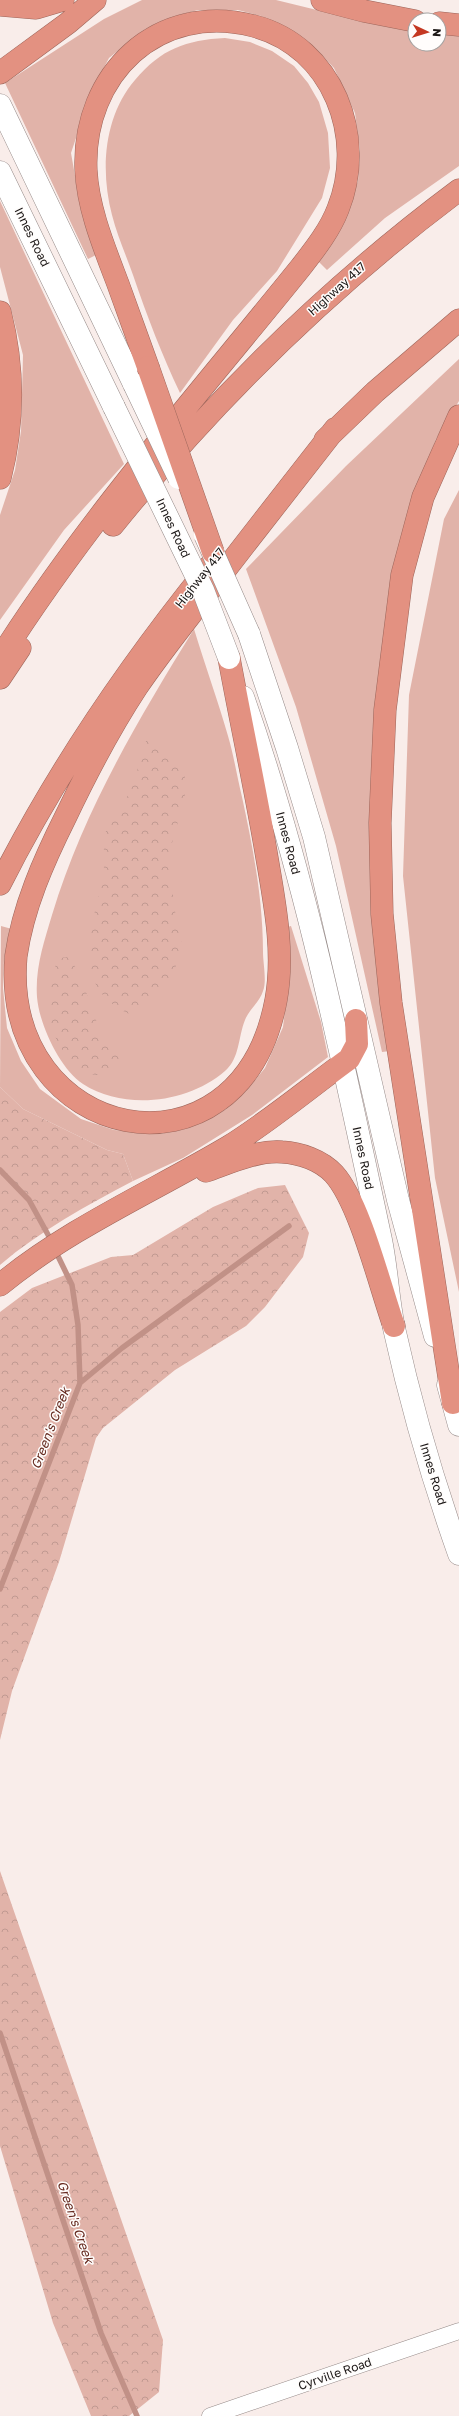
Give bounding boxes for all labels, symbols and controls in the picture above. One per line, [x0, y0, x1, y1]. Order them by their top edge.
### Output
north arrow [407, 12, 447, 52]
text: N [431, 28, 444, 37]
street label: Innes Road [12, 205, 53, 269]
street label: Highway 417 [305, 259, 369, 318]
street label: Innes Road [153, 496, 194, 560]
street label: Highway 417 [171, 545, 228, 611]
street label: Innes Road [273, 810, 304, 876]
street label: Innes Road [349, 1125, 378, 1191]
water label: Green's Creek [27, 1383, 74, 1471]
street label: Innes Road [417, 1441, 450, 1507]
water label: Green's Creek [54, 2179, 98, 2267]
street label: Cyrville Road [296, 2354, 374, 2393]

